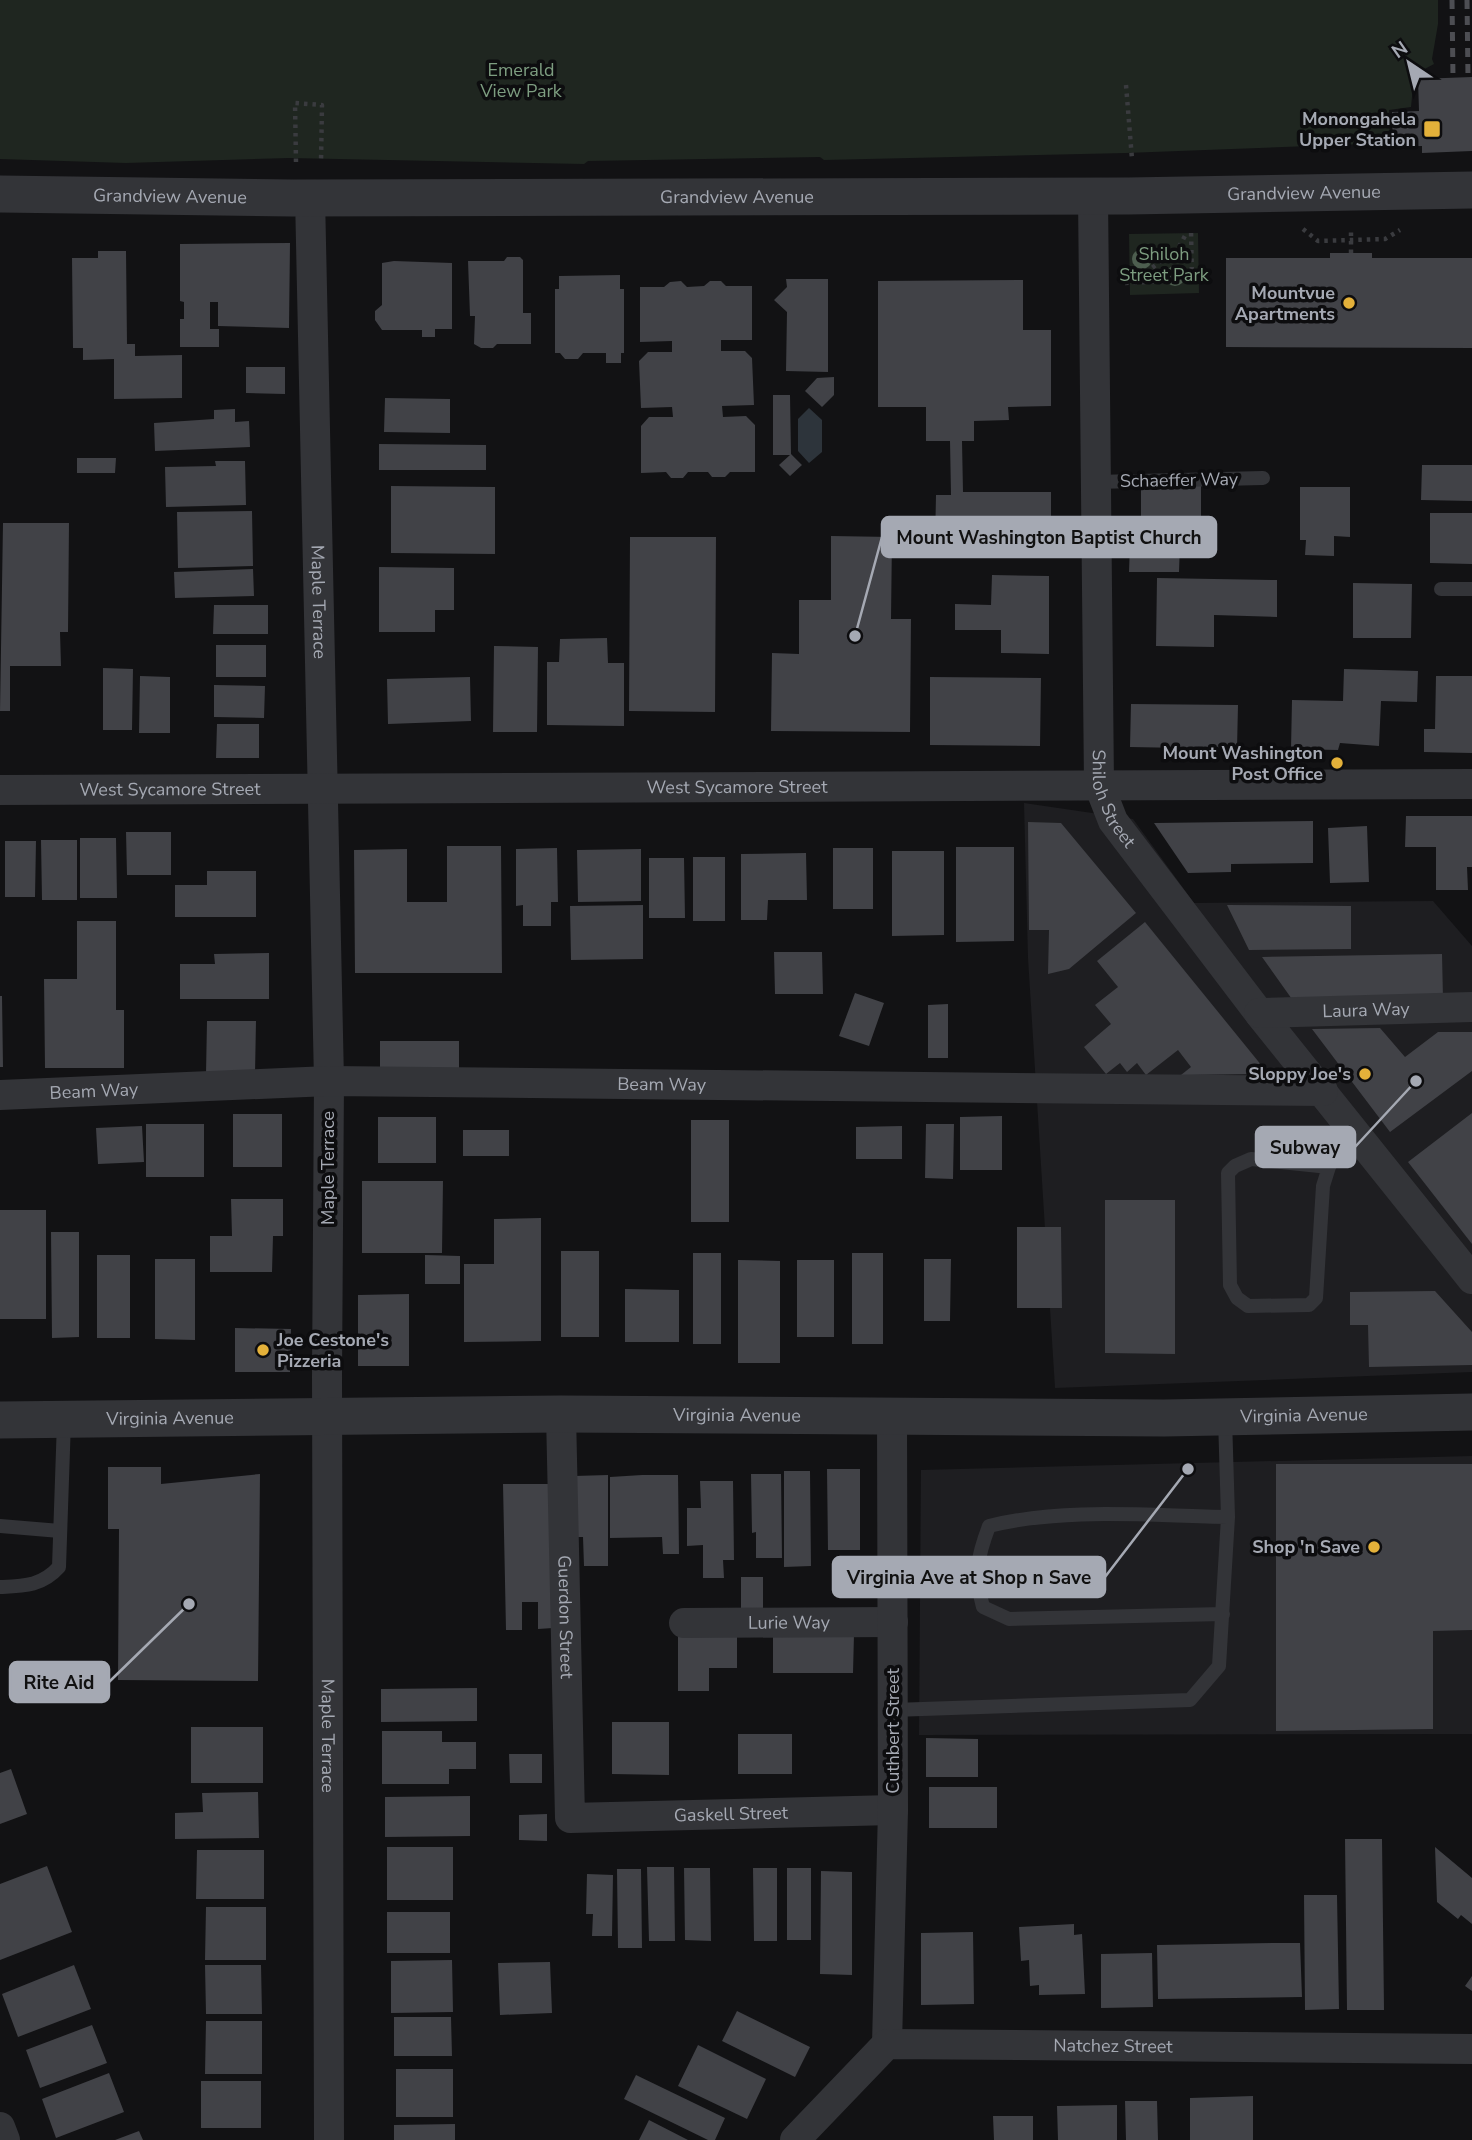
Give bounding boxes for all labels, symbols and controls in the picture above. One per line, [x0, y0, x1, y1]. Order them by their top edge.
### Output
north arrow [1374, 28, 1444, 98]
text: N [1387, 35, 1413, 65]
park label: Emerald View Park [479, 58, 563, 103]
place label: Monongahela Upper Station [1299, 107, 1416, 152]
marker: Monongahela Upper Station [1422, 119, 1442, 139]
street label: Grandview Avenue [1227, 180, 1381, 206]
street label: Grandview Avenue [93, 183, 247, 209]
street label: Grandview Avenue [660, 185, 814, 209]
park label: Shiloh Street Park [1119, 242, 1210, 287]
place label: Mountvue Apartments [1235, 281, 1335, 326]
marker: Mountvue Apartments [1341, 295, 1357, 311]
street label: Schaeffer Way [1120, 467, 1239, 493]
callout: Mount Washington Baptist Church [882, 517, 1216, 557]
text: Mount Washington Baptist Church [896, 525, 1202, 551]
street label: Maple Terrace [305, 545, 332, 659]
place label: Mount Washington Post Office [1162, 741, 1323, 786]
street label: Shiloh Street [1086, 749, 1142, 853]
marker: Mount Washington Post Office [1329, 755, 1345, 771]
street label: West Sycamore Street [646, 775, 828, 799]
street label: West Sycamore Street [79, 777, 261, 802]
street label: Laura Way [1322, 997, 1411, 1023]
place label: Sloppy Joe's [1248, 1062, 1351, 1086]
marker: Sloppy Joe's [1357, 1066, 1373, 1082]
street label: Beam Way [617, 1072, 707, 1097]
street label: Beam Way [49, 1077, 140, 1105]
street label: Maple Terrace [316, 1111, 340, 1225]
callout: Subway [1256, 1127, 1355, 1167]
text: Subway [1270, 1135, 1341, 1161]
place label: Joe Cestone's Pizzeria [276, 1328, 389, 1373]
marker: Joe Cestone's Pizzeria [255, 1342, 271, 1358]
street label: Virginia Avenue [1239, 1402, 1368, 1429]
street label: Virginia Avenue [672, 1403, 801, 1428]
street label: Virginia Avenue [105, 1406, 234, 1431]
place label: Shop 'n Save [1252, 1535, 1360, 1559]
marker: Shop 'n Save [1366, 1539, 1382, 1555]
street label: Guerdon Street [552, 1555, 579, 1680]
callout: Virginia Ave at Shop n Save [833, 1557, 1105, 1597]
text: Virginia Ave at Shop n Save [846, 1565, 1091, 1591]
street label: Lurie Way [748, 1610, 831, 1635]
callout: Rite Aid [10, 1662, 109, 1702]
street label: Cuthbert Street [881, 1668, 905, 1794]
text: Rite Aid [24, 1670, 94, 1696]
street label: Maple Terrace [316, 1679, 340, 1793]
street label: Gaskell Street [674, 1801, 789, 1827]
street label: Natchez Street [1053, 2033, 1174, 2058]

